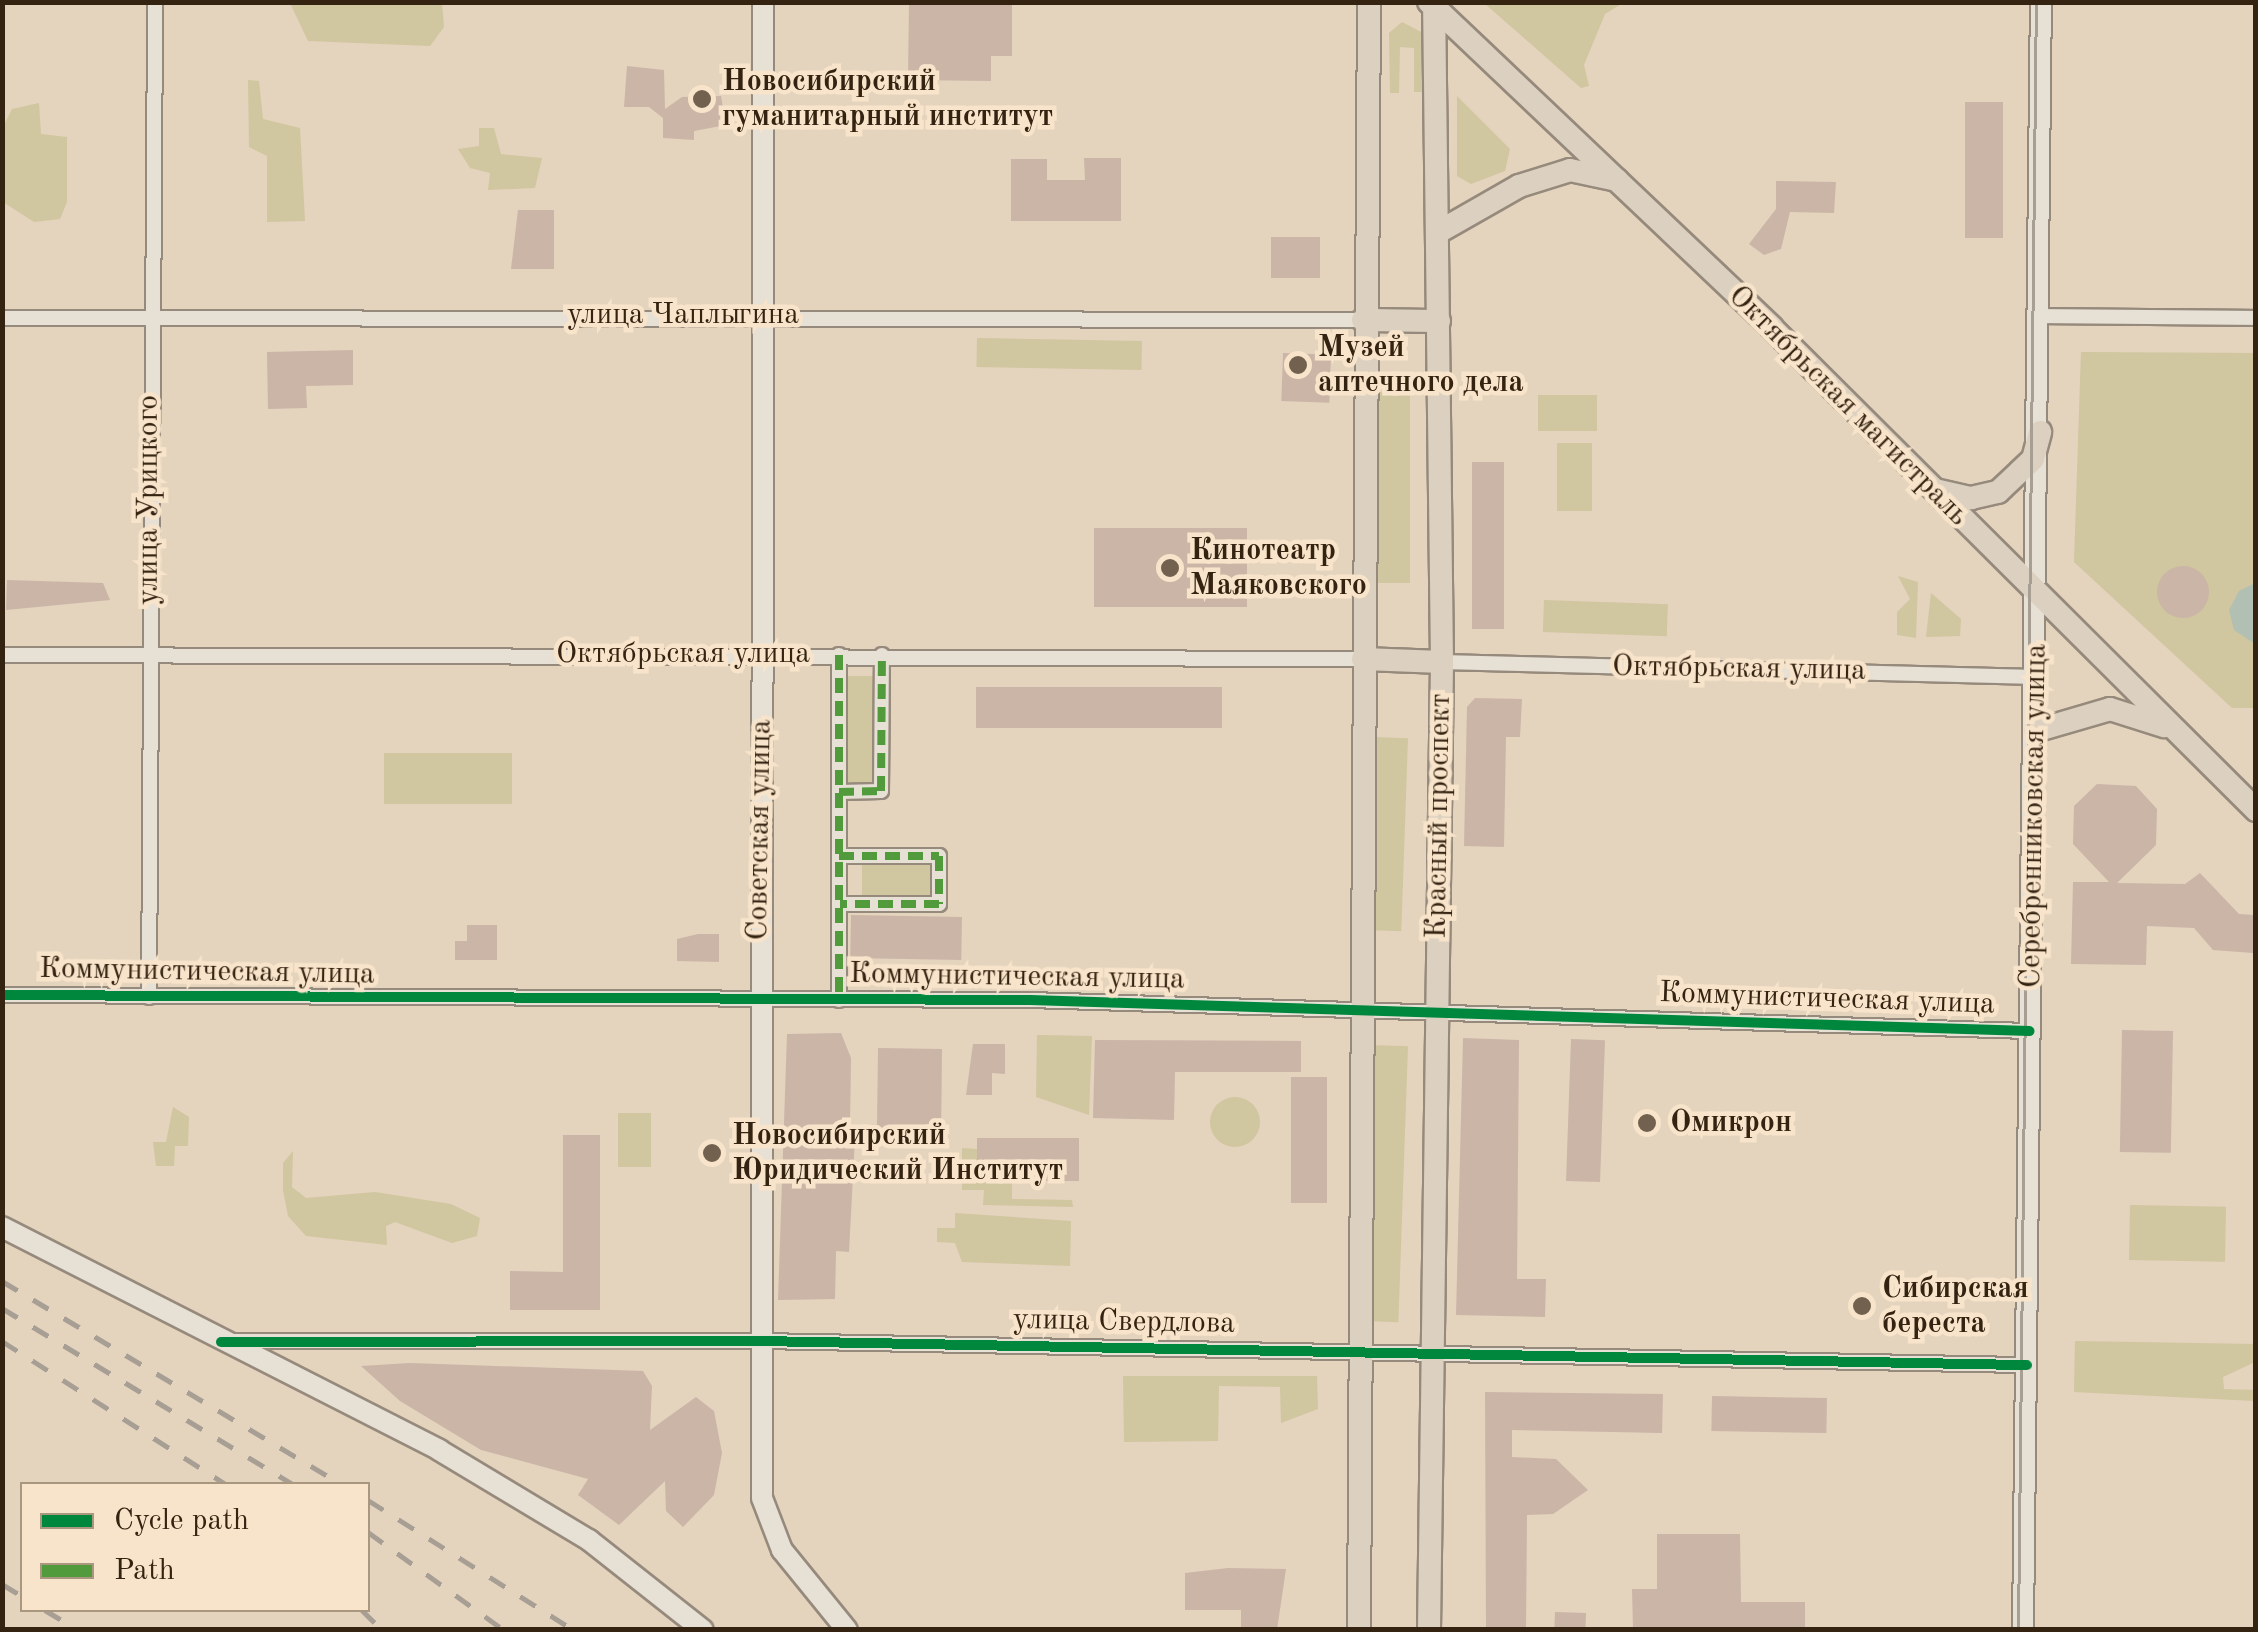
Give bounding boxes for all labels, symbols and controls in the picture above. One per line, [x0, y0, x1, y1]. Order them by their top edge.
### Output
place label: Новосибирский гуманитарный институт [722, 64, 1053, 134]
marker: Новосибирский гуманитарный институт [691, 88, 713, 110]
street label: Октябрьская магистраль [1720, 278, 1976, 534]
street label: улица Чаплыгина [567, 297, 799, 333]
place label: Музей аптечного дела [1318, 330, 1524, 400]
marker: Музей аптечного дела [1287, 354, 1309, 376]
street label: улица Урицкого [131, 395, 167, 605]
place label: Кинотеатр Маяковского [1190, 533, 1367, 604]
marker: Кинотеатр Маяковского [1159, 557, 1181, 579]
street label: Октябрьская улица [556, 636, 810, 672]
street label: Серебренниковская улица [2013, 643, 2055, 989]
street label: Октябрьская улица [1612, 649, 1866, 689]
street label: Красный проспект [1419, 693, 1459, 939]
street label: Советская улица [740, 719, 780, 941]
street label: Коммунистическая улица [39, 951, 375, 993]
street label: Коммунистическая улица [849, 956, 1185, 998]
street label: Коммунистическая улица [1659, 975, 1995, 1023]
place label: Омикрон [1670, 1105, 1792, 1141]
marker: Омикрон [1634, 1110, 1660, 1136]
place label: Новосибирский Юридический Институт [732, 1118, 1063, 1188]
marker: Новосибирский Юридический Институт [701, 1142, 723, 1164]
place label: Сибирская береста [1882, 1271, 2029, 1342]
marker: Сибирская береста [1851, 1295, 1873, 1317]
street label: улица Свердлова [1013, 1302, 1235, 1342]
legend [20, 1482, 370, 1612]
text: Cycle path [114, 1506, 249, 1536]
text: Path [114, 1556, 175, 1586]

